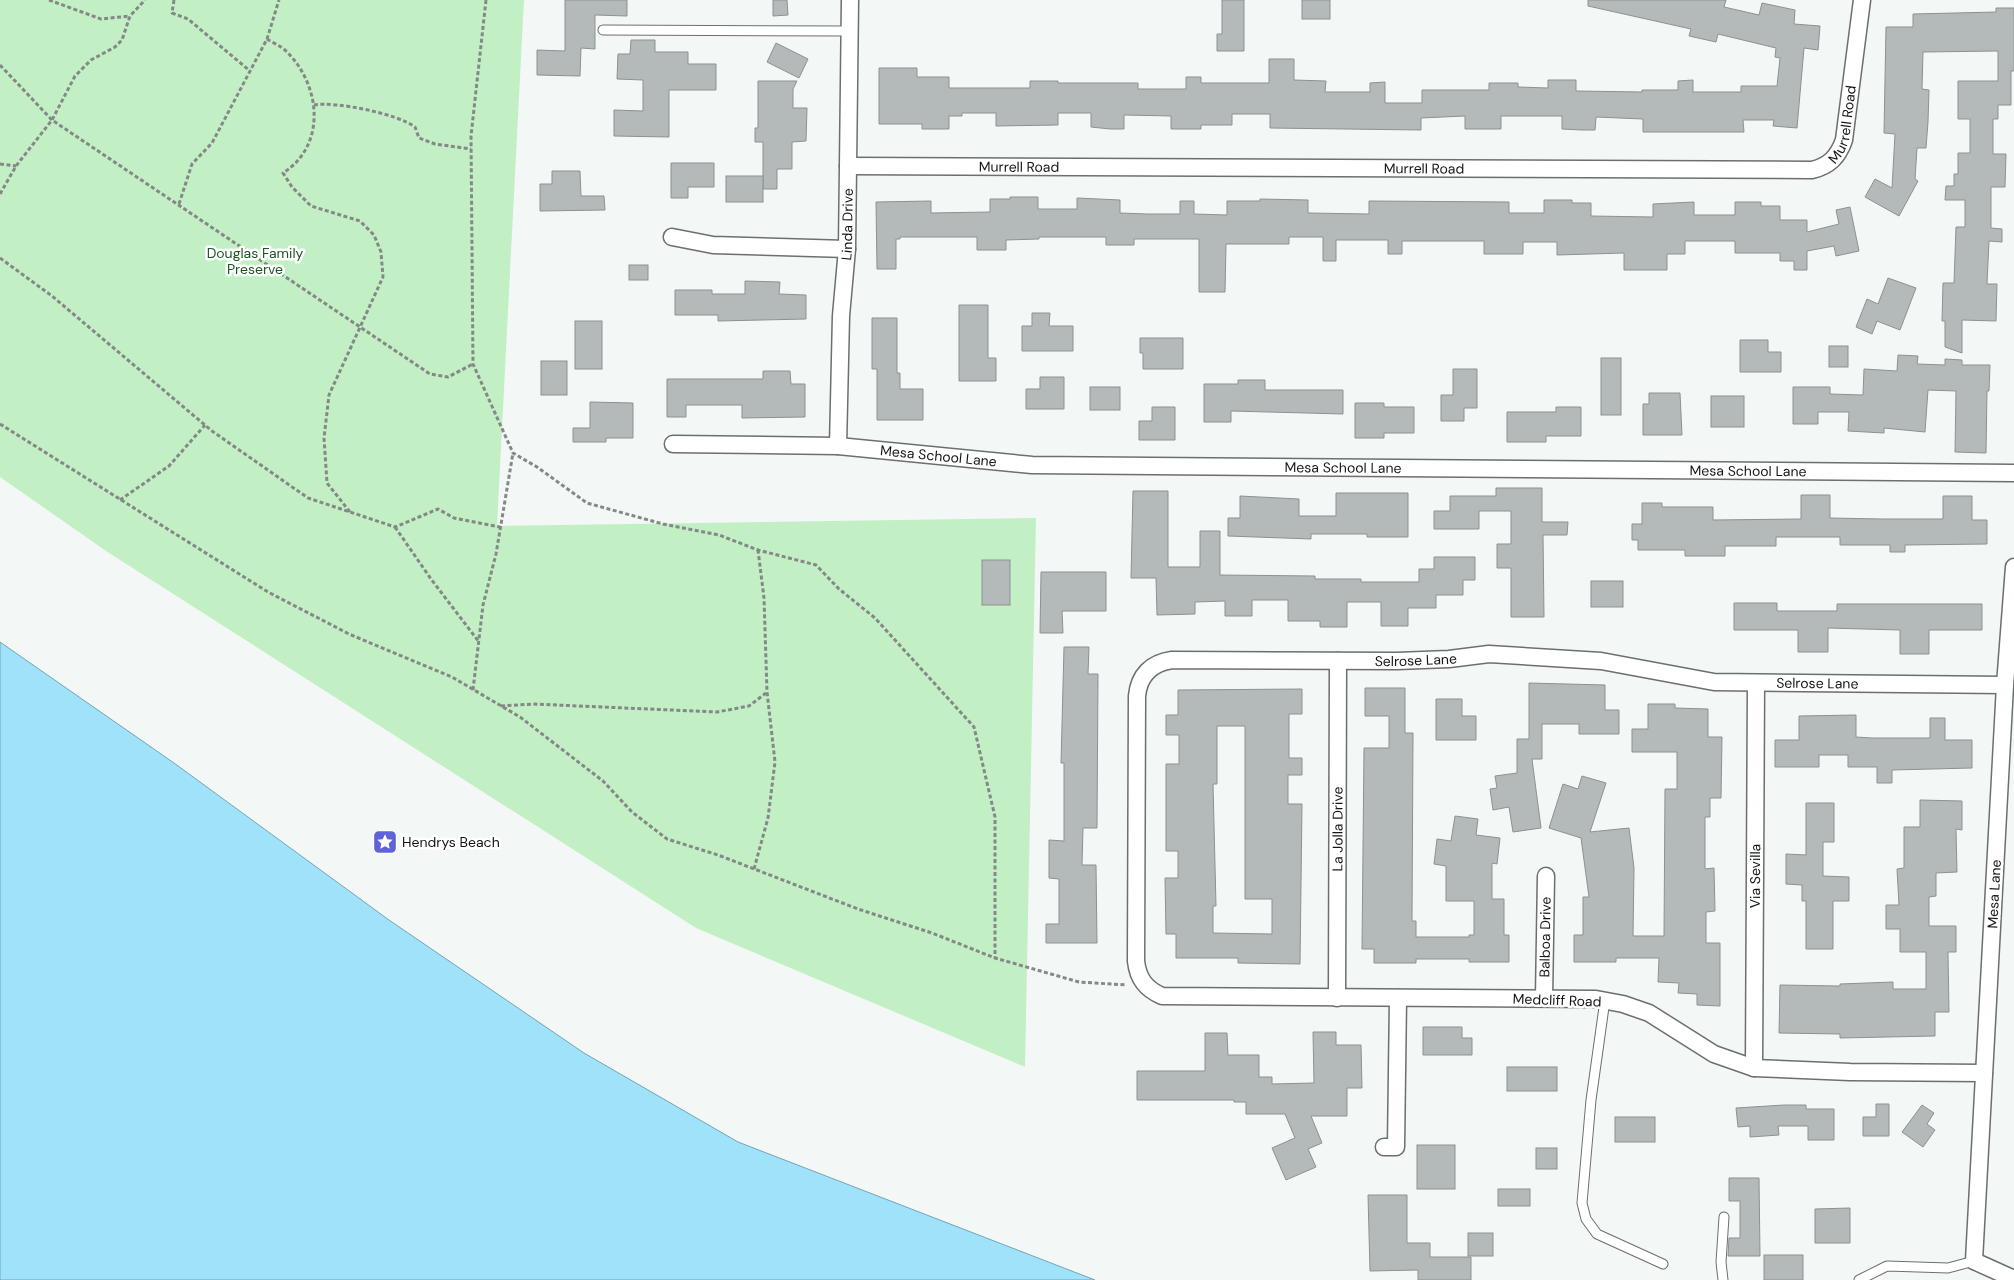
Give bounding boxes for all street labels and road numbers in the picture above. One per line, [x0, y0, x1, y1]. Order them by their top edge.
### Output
street label: Murrell Road [1824, 84, 1860, 167]
street label: Murrell Road [979, 158, 1059, 176]
street label: Murrell Road [1384, 159, 1464, 178]
street label: Linda Drive [837, 188, 857, 261]
street label: Mesa School Lane [879, 441, 998, 470]
street label: Mesa School Lane [1285, 458, 1402, 477]
street label: Mesa School Lane [1690, 461, 1807, 480]
street label: Selrose Lane [1375, 649, 1458, 670]
street label: Selrose Lane [1776, 674, 1859, 692]
street label: La Jolla Drive [1328, 786, 1347, 871]
street label: Via Sevilla [1746, 844, 1764, 908]
street label: Mesa Lane [1983, 859, 2005, 929]
street label: Balboa Drive [1535, 896, 1555, 978]
street label: Medcliff Road [1512, 989, 1602, 1011]

